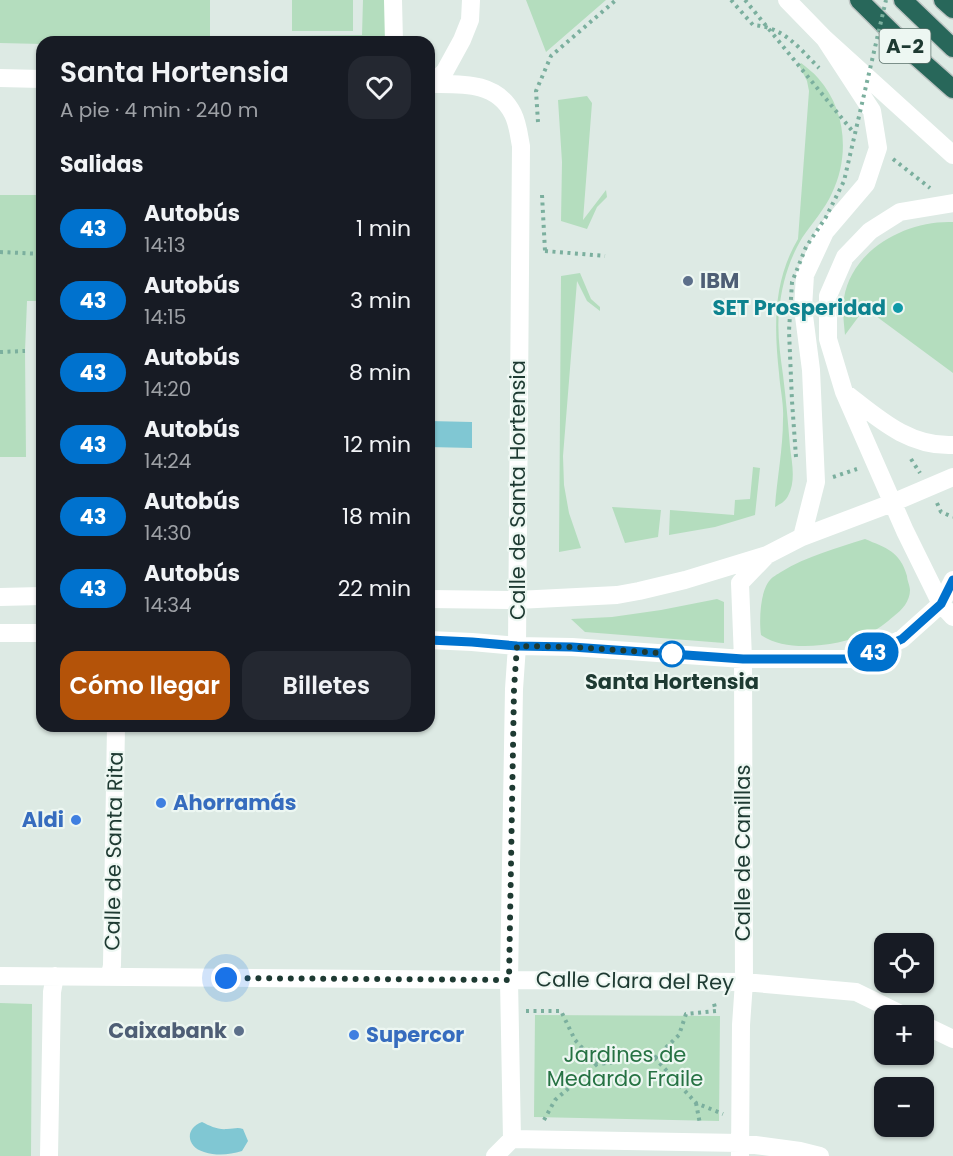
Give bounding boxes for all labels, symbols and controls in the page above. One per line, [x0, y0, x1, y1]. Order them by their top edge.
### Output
road number: A-2 [880, 29, 930, 63]
text: Santa Hortensia [60, 53, 289, 92]
button: heart [348, 56, 411, 119]
text: A pie · 4 min · 240 m [60, 96, 258, 124]
text: Salidas [60, 149, 144, 180]
text: Autobús [144, 198, 240, 229]
text: 1 min [356, 213, 411, 244]
text: 43 [80, 214, 106, 243]
text: 14:13 [144, 231, 185, 259]
place label: IBM [700, 266, 739, 295]
text: Autobús [144, 270, 240, 301]
marker: IBM [681, 274, 695, 288]
text: 3 min [350, 285, 411, 316]
text: 43 [80, 286, 106, 315]
place label: SET Prosperidad [713, 293, 886, 322]
marker: SET Prosperidad [891, 301, 905, 315]
text: 14:15 [144, 303, 186, 331]
text: Autobús [144, 342, 240, 373]
text: 8 min [349, 357, 411, 388]
text: 43 [80, 358, 106, 387]
street label: Calle de Santa Hortensia [503, 360, 532, 620]
text: 14:20 [144, 375, 191, 403]
text: Autobús [144, 414, 240, 445]
text: 12 min [343, 429, 411, 460]
text: 43 [80, 430, 106, 459]
text: 14:24 [144, 447, 191, 475]
text: Autobús [144, 486, 240, 517]
text: 18 min [342, 501, 411, 532]
text: 43 [80, 502, 106, 531]
text: 14:30 [144, 519, 192, 547]
text: Autobús [144, 558, 240, 589]
text: 22 min [338, 573, 411, 604]
text: 43 [80, 574, 106, 603]
text: 14:34 [144, 591, 192, 619]
line badge: 43 [846, 632, 900, 672]
text: 43 [860, 638, 886, 667]
marker: Santa Hortensia [659, 641, 685, 667]
button: Cómo llegar [60, 651, 230, 720]
button: Billetes [242, 651, 411, 720]
place label: Santa Hortensia [585, 667, 759, 696]
street label: Calle de Santa Rita [97, 751, 130, 951]
street label: Calle de Canillas [728, 765, 757, 941]
place label: Ahorramás [173, 788, 296, 817]
marker: Ahorramás [154, 796, 168, 810]
place label: Aldi [22, 805, 64, 834]
marker: Aldi [69, 813, 83, 827]
map controls [874, 933, 934, 1137]
button: locate [874, 933, 934, 993]
your location [211, 963, 241, 993]
street label: Calle Clara del Rey [536, 964, 735, 997]
button: + [874, 1005, 934, 1065]
place label: Caixabank [108, 1016, 227, 1045]
place label: Supercor [366, 1020, 464, 1049]
marker: Caixabank [232, 1024, 246, 1038]
marker: Supercor [347, 1028, 361, 1042]
park label: Jardines de Medardo Fraile [547, 1040, 703, 1093]
button: − [874, 1077, 934, 1137]

